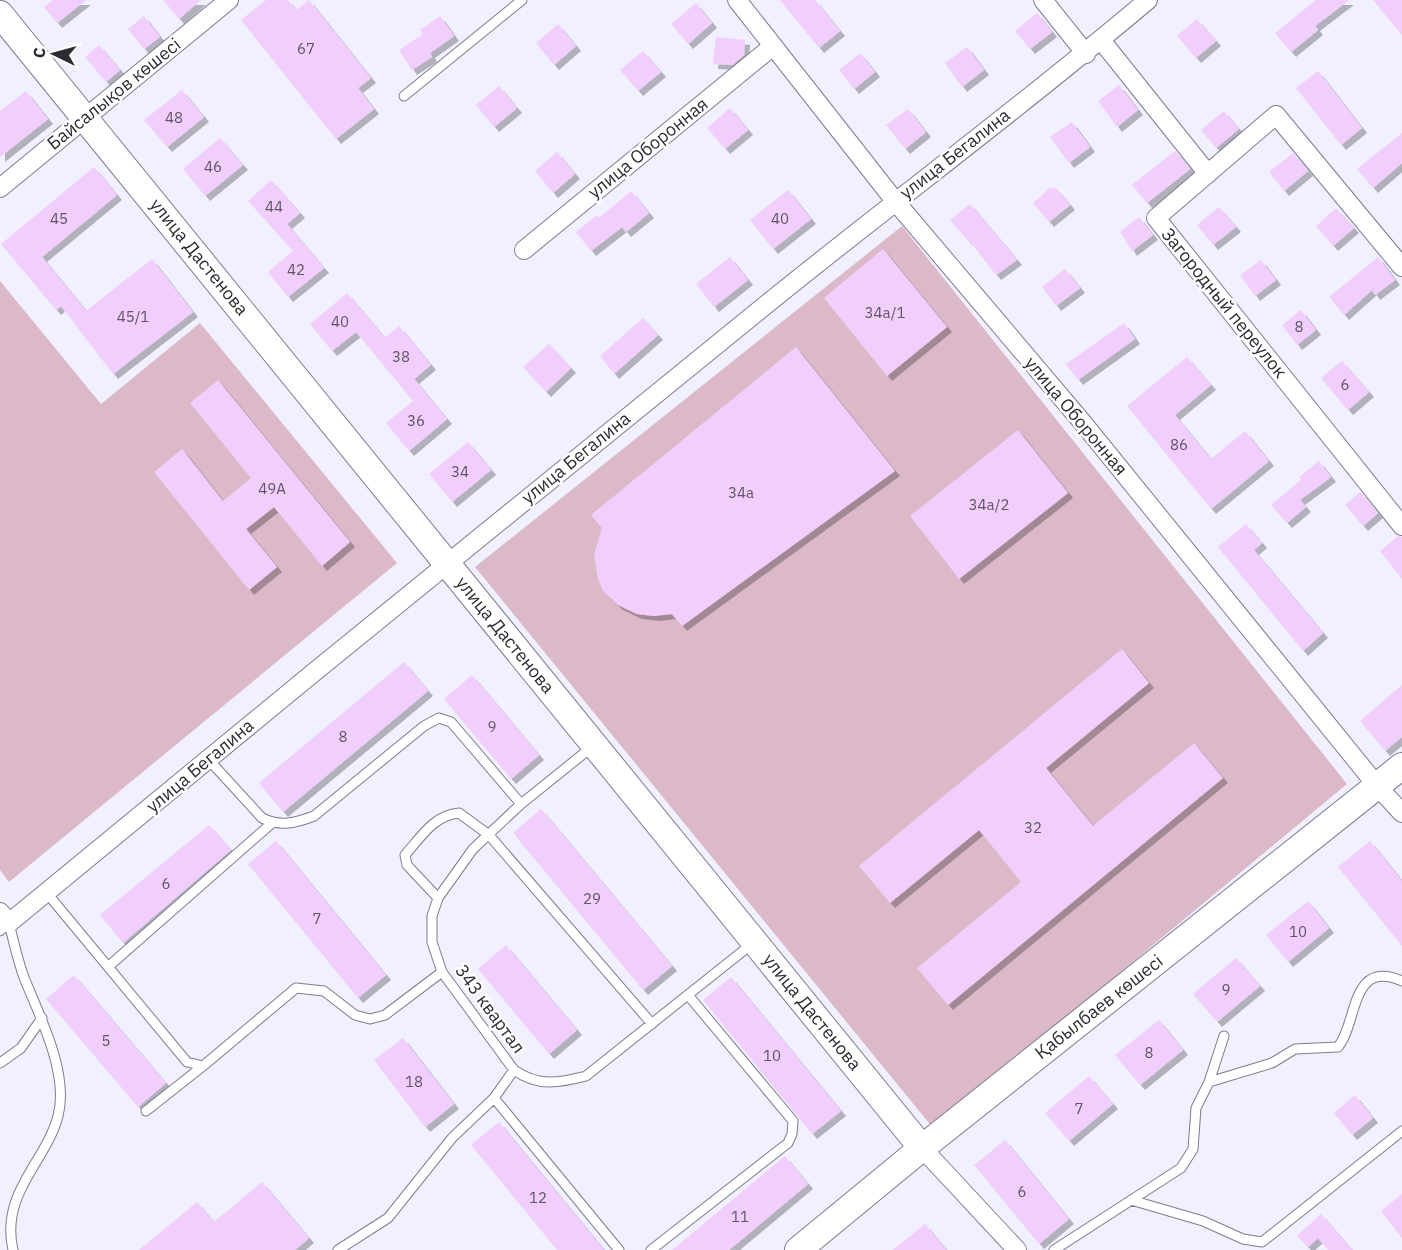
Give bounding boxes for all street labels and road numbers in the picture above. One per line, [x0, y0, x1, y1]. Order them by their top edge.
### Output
street label: Байсалықов көшесі [42, 33, 185, 155]
street label: улица Оборонная [583, 92, 712, 203]
street label: улица Бегалина [895, 103, 1015, 204]
street label: улица Дастенова [145, 193, 254, 320]
street label: Загородный переулок [1157, 223, 1292, 383]
street label: улица Оборонная [1020, 352, 1133, 480]
street label: улица Бегалина [516, 406, 635, 509]
street label: улица Дастенова [451, 571, 560, 698]
street label: улица Бегалина [141, 714, 259, 817]
street label: улица Дастенова [758, 948, 867, 1075]
street label: Қабылбаев көшесі [1030, 949, 1167, 1064]
street label: 343 квартал [450, 960, 530, 1058]

